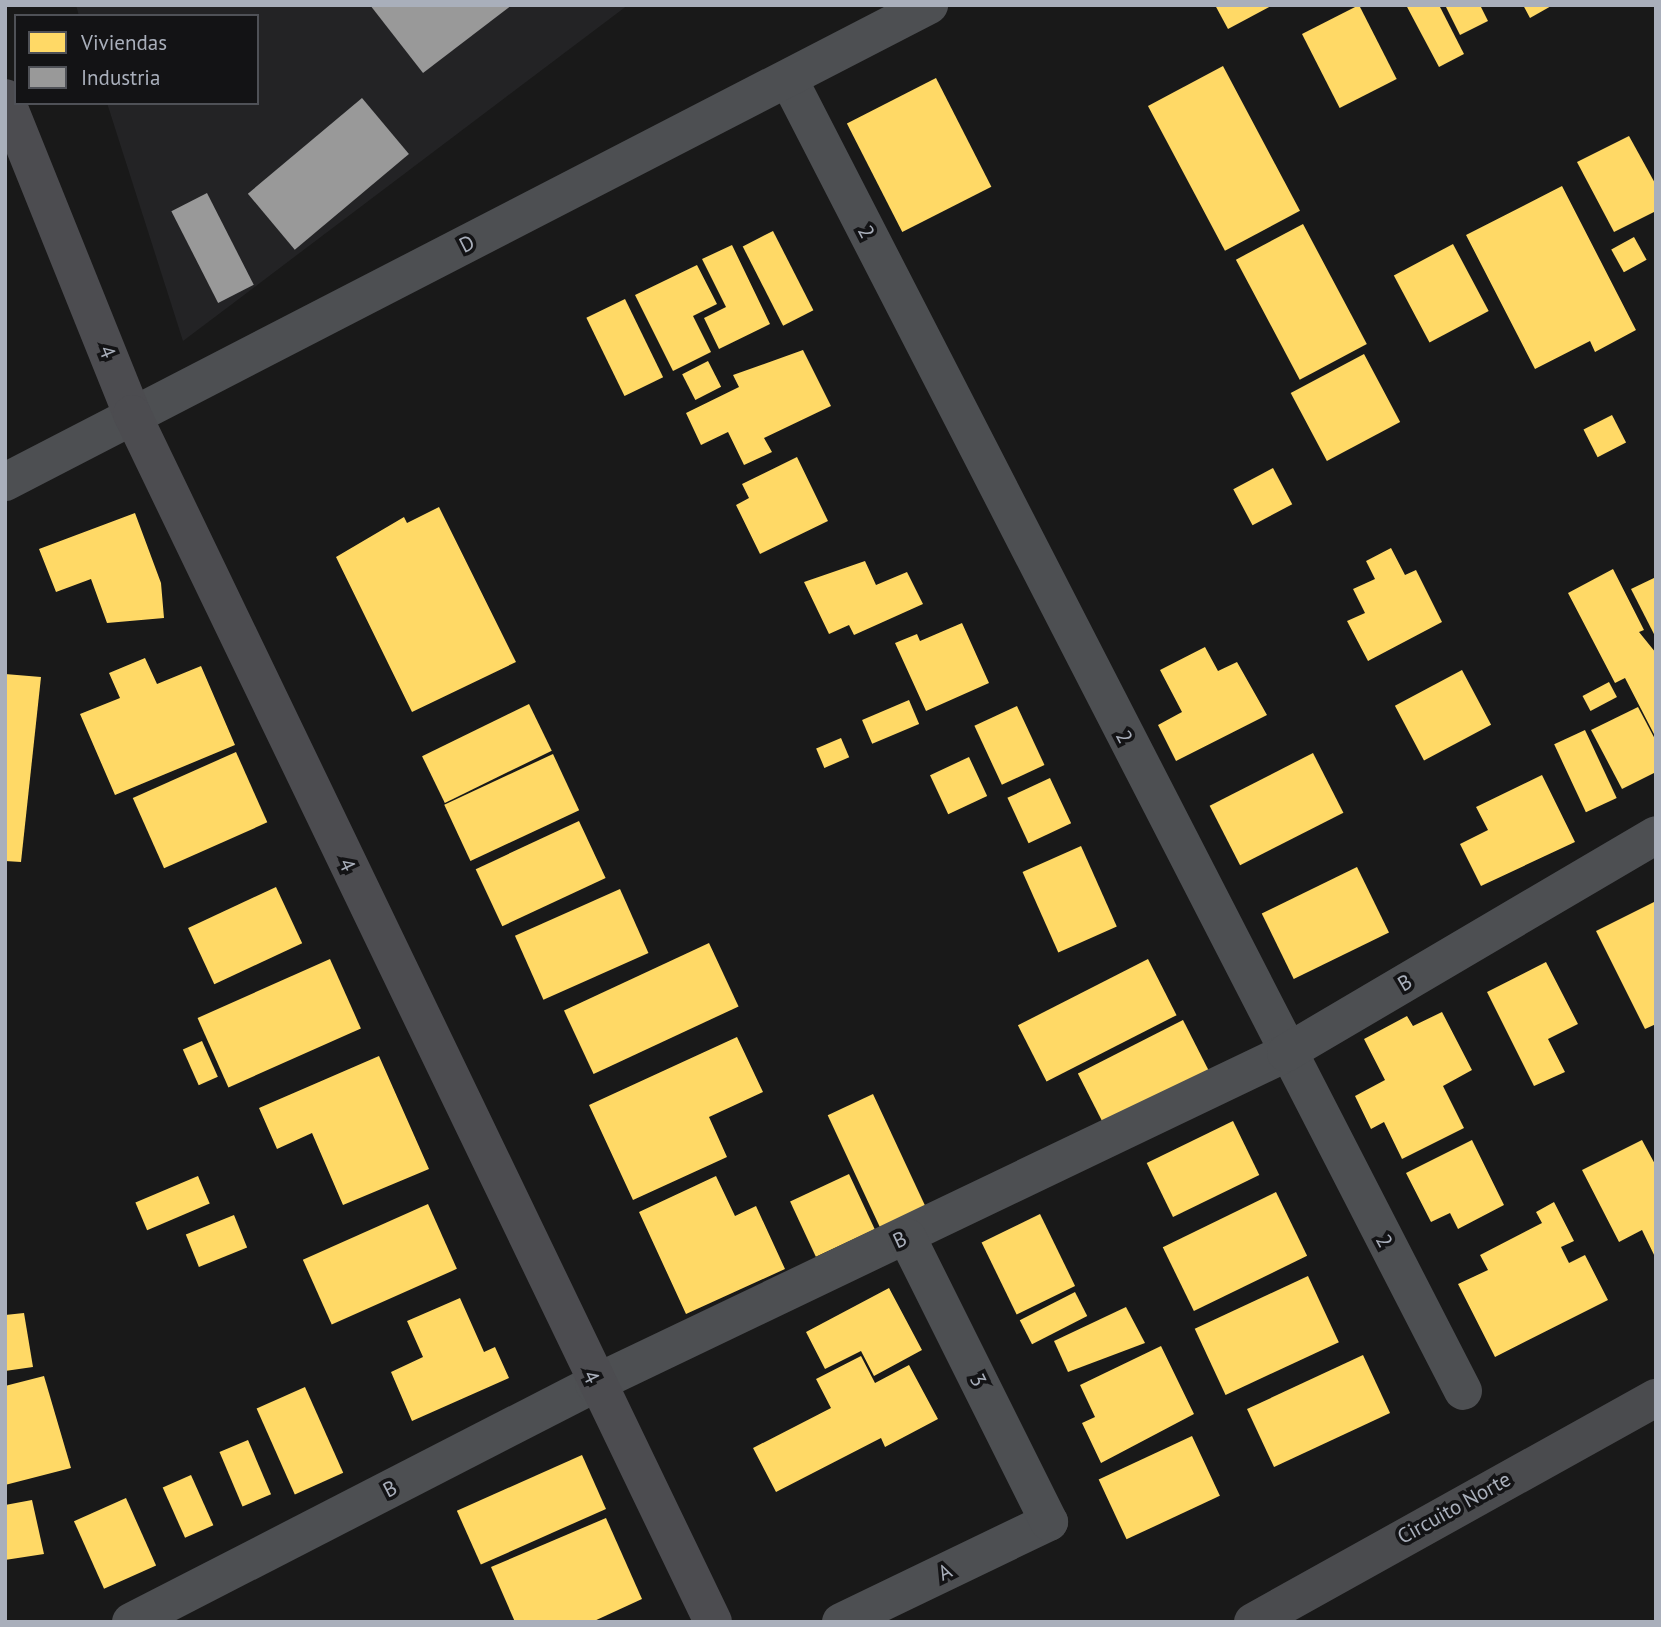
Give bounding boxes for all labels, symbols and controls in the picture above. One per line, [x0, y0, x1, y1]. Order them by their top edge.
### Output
legend [14, 14, 259, 105]
text: Viviendas [81, 29, 167, 56]
text: Industria [81, 64, 160, 91]
street label: 2 [852, 221, 880, 243]
street label: D [455, 230, 479, 258]
street label: 4 [93, 342, 121, 362]
street label: 2 [1110, 726, 1138, 748]
street label: 4 [333, 854, 361, 876]
street label: B [1393, 969, 1417, 997]
street label: B [889, 1226, 911, 1254]
street label: 2 [1370, 1230, 1398, 1252]
street label: 4 [577, 1366, 605, 1388]
street label: 3 [964, 1369, 992, 1391]
street label: Circuito Norte [1393, 1467, 1515, 1549]
street label: B [379, 1475, 401, 1503]
street label: A [934, 1558, 956, 1586]

